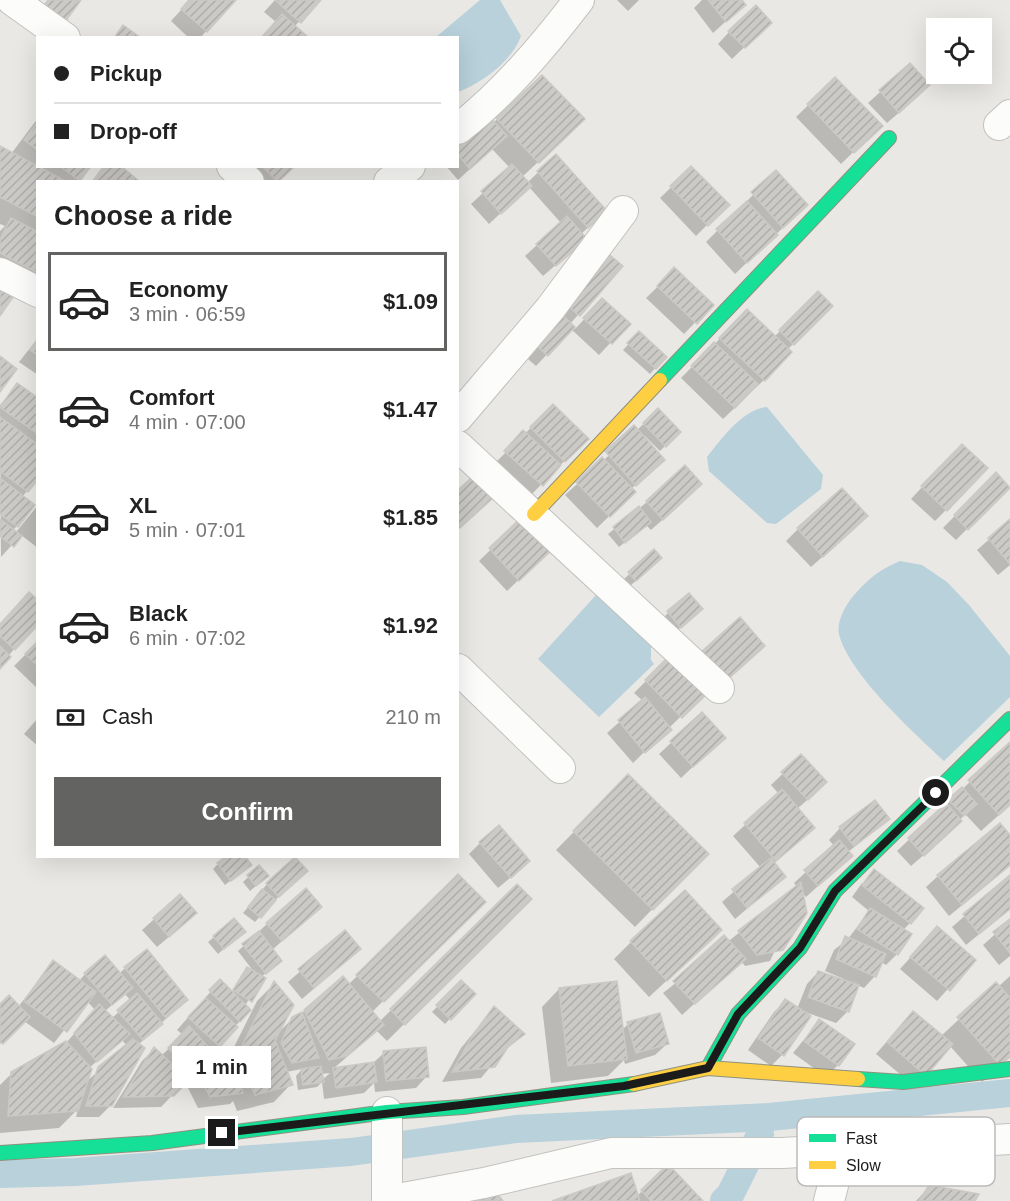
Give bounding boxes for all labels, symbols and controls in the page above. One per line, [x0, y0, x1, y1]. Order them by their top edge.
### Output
map controls [926, 18, 992, 84]
button: locate [926, 18, 992, 84]
text: Pickup [90, 61, 162, 86]
text: Drop-off [90, 119, 177, 144]
text: Choose a ride [54, 201, 233, 231]
icon: car [57, 275, 111, 329]
text: Economy [129, 277, 228, 302]
text: $1.09 [383, 289, 438, 314]
text: 3 min · 06:59 [129, 303, 246, 325]
icon: car [57, 383, 111, 437]
text: Comfort [129, 385, 215, 410]
text: $1.47 [383, 397, 438, 422]
text: 4 min · 07:00 [129, 411, 246, 433]
icon: car [57, 491, 111, 545]
text: XL [129, 493, 157, 518]
text: $1.85 [383, 505, 438, 530]
text: 5 min · 07:01 [129, 519, 246, 541]
icon: car [57, 599, 111, 653]
text: Black [129, 601, 188, 626]
text: $1.92 [383, 613, 438, 638]
text: 6 min · 07:02 [129, 627, 246, 649]
icon: cash [54, 701, 87, 734]
text: Cash [102, 704, 153, 729]
text: 210 m [385, 706, 441, 728]
button: Confirm [54, 777, 441, 846]
route start [922, 779, 949, 806]
callout: 1 min [172, 1046, 272, 1088]
text: 1 min [195, 1056, 248, 1078]
legend [797, 1117, 995, 1186]
route end [208, 1119, 235, 1146]
text: Fast [846, 1130, 878, 1147]
text: Slow [846, 1157, 881, 1174]

